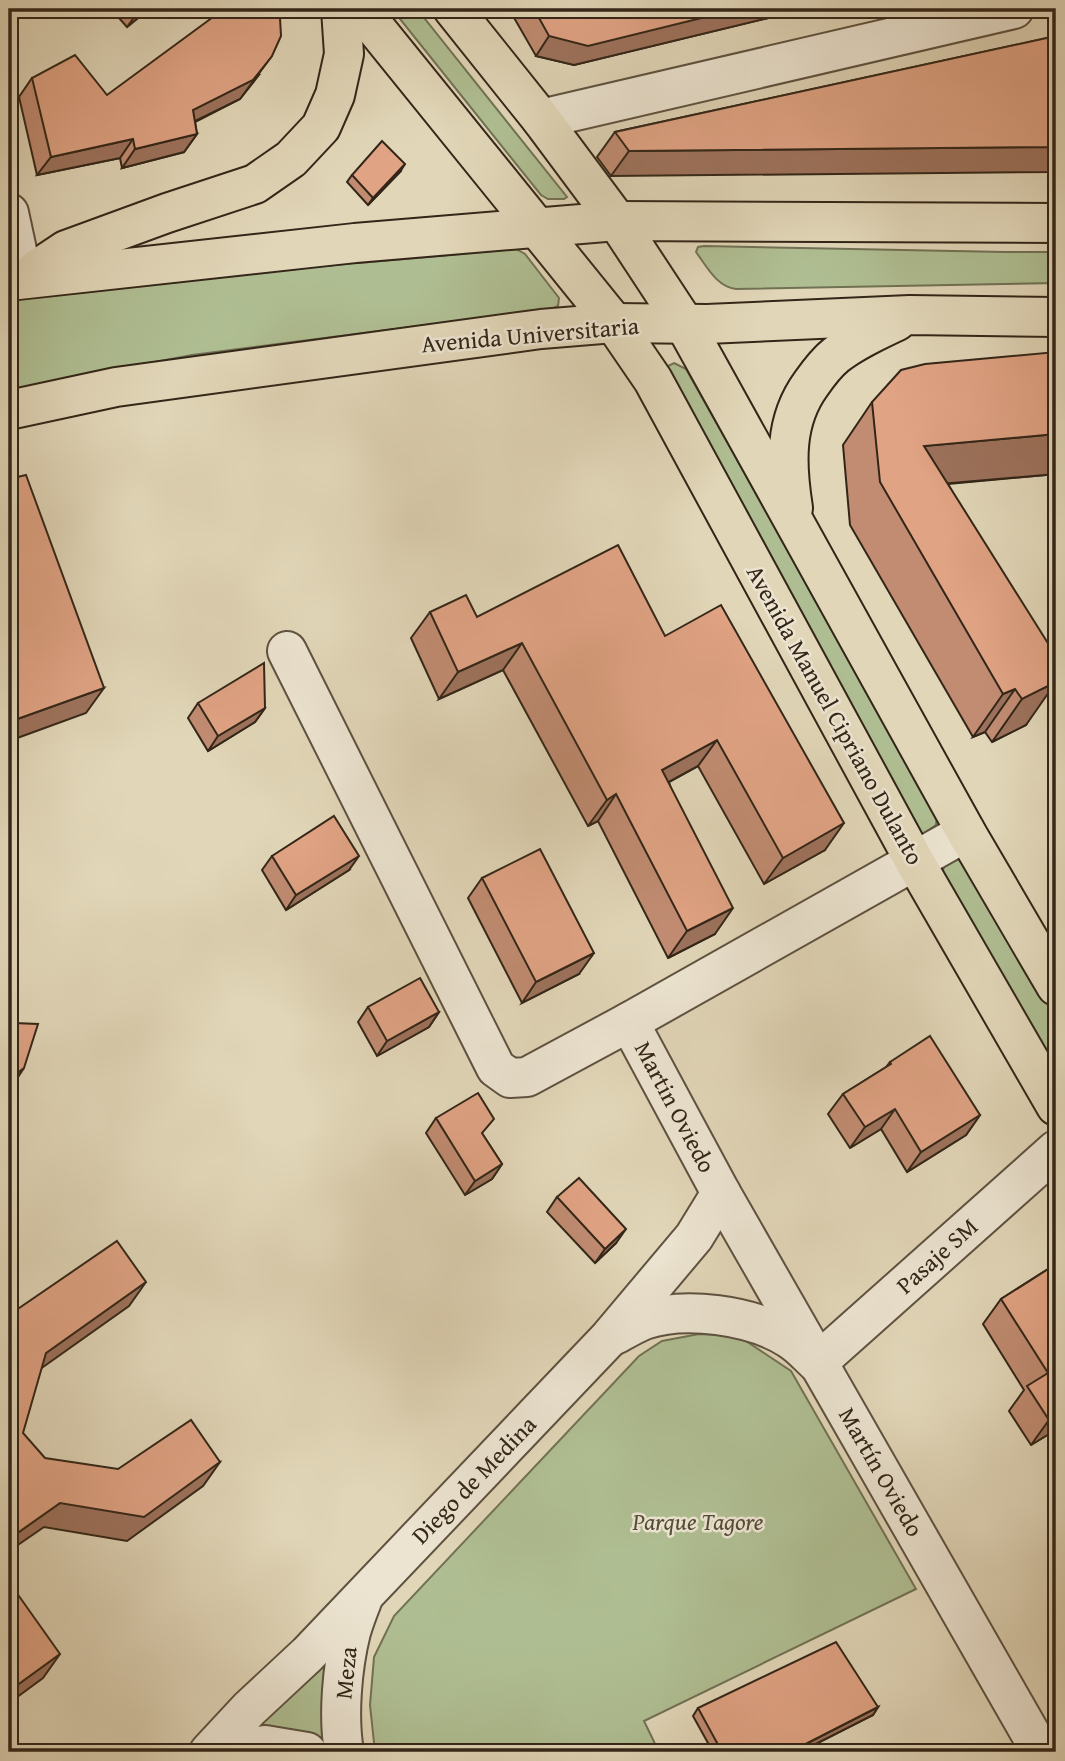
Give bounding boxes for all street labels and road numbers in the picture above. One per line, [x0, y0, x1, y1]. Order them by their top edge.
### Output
street label: Avenida Universitaria [420, 307, 641, 361]
street label: Avenida Manuel Cipriano Dulanto [738, 558, 933, 871]
street label: Martin Oviedo [626, 1035, 725, 1179]
street label: Pasaje SM [888, 1209, 985, 1302]
street label: Martín Oviedo [830, 1400, 933, 1543]
street label: Diego de Medina [403, 1407, 545, 1552]
street label: Meza [325, 1644, 366, 1701]

